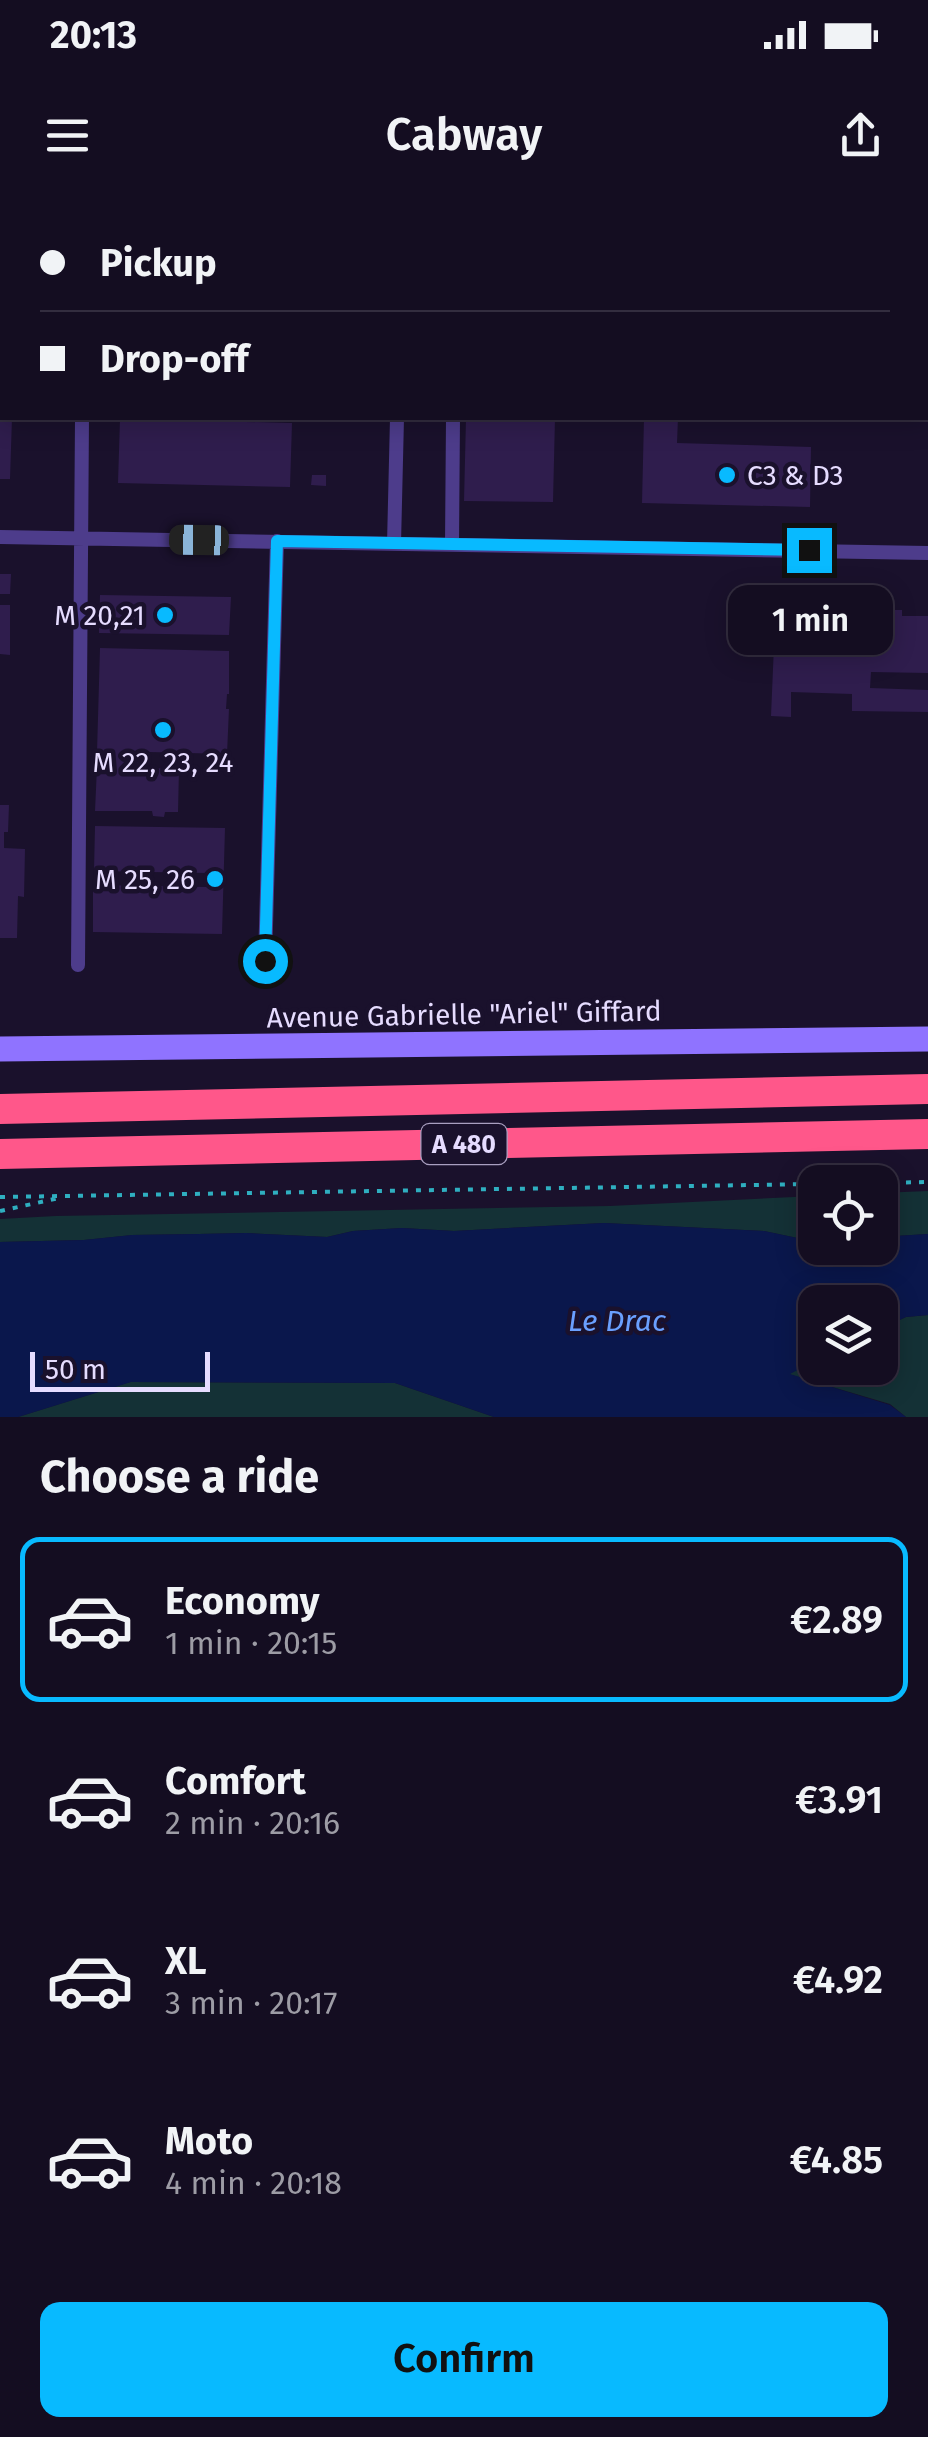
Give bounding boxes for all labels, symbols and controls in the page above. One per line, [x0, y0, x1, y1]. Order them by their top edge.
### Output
text: 20:13 [50, 12, 137, 58]
icon: menu [40, 108, 95, 163]
text: Cabway [386, 108, 542, 162]
icon: share [833, 108, 888, 163]
text: Pickup [100, 240, 217, 286]
text: Drop-off [100, 336, 248, 382]
place label: C3 & D3 [747, 459, 843, 492]
marker: C3 & D3 [716, 464, 738, 486]
car [169, 524, 229, 556]
route end [787, 528, 832, 573]
callout: 1 min [726, 585, 892, 655]
place label: M 20,21 [54, 599, 145, 632]
text: 1 min [772, 601, 849, 639]
marker: M 20,21 [154, 604, 176, 626]
marker: M 22, 23, 24 [152, 719, 174, 741]
place label: M 22, 23, 24 [93, 746, 234, 779]
place label: M 25, 26 [95, 863, 195, 896]
marker: M 25, 26 [204, 868, 226, 890]
route start [243, 939, 288, 984]
street label: Avenue Gabrielle "Ariel" Giffard [266, 995, 662, 1034]
road number: A 480 [422, 1124, 506, 1164]
map controls [798, 1165, 898, 1385]
button: locate [798, 1165, 898, 1265]
button: layers [798, 1285, 898, 1385]
water label: Le Drac [568, 1303, 667, 1339]
scale bar [30, 1347, 210, 1392]
text: 50 m [45, 1353, 106, 1386]
text: Choose a ride [40, 1450, 319, 1504]
icon: car [45, 1575, 135, 1665]
text: Economy [165, 1578, 320, 1624]
text: €2.89 [790, 1597, 883, 1643]
text: 1 min · 20:15 [165, 1624, 337, 1662]
icon: car [45, 1755, 135, 1845]
text: Comfort [165, 1758, 306, 1804]
text: €3.91 [795, 1777, 883, 1823]
text: 2 min · 20:16 [165, 1804, 340, 1842]
icon: car [45, 1935, 135, 2025]
text: XL [165, 1938, 207, 1984]
text: €4.92 [793, 1957, 883, 2003]
text: 3 min · 20:17 [165, 1984, 337, 2022]
icon: car [45, 2115, 135, 2205]
text: Moto [165, 2118, 253, 2164]
text: €4.85 [790, 2137, 883, 2183]
text: 4 min · 20:18 [165, 2164, 342, 2202]
button: Confirm [40, 2302, 888, 2417]

